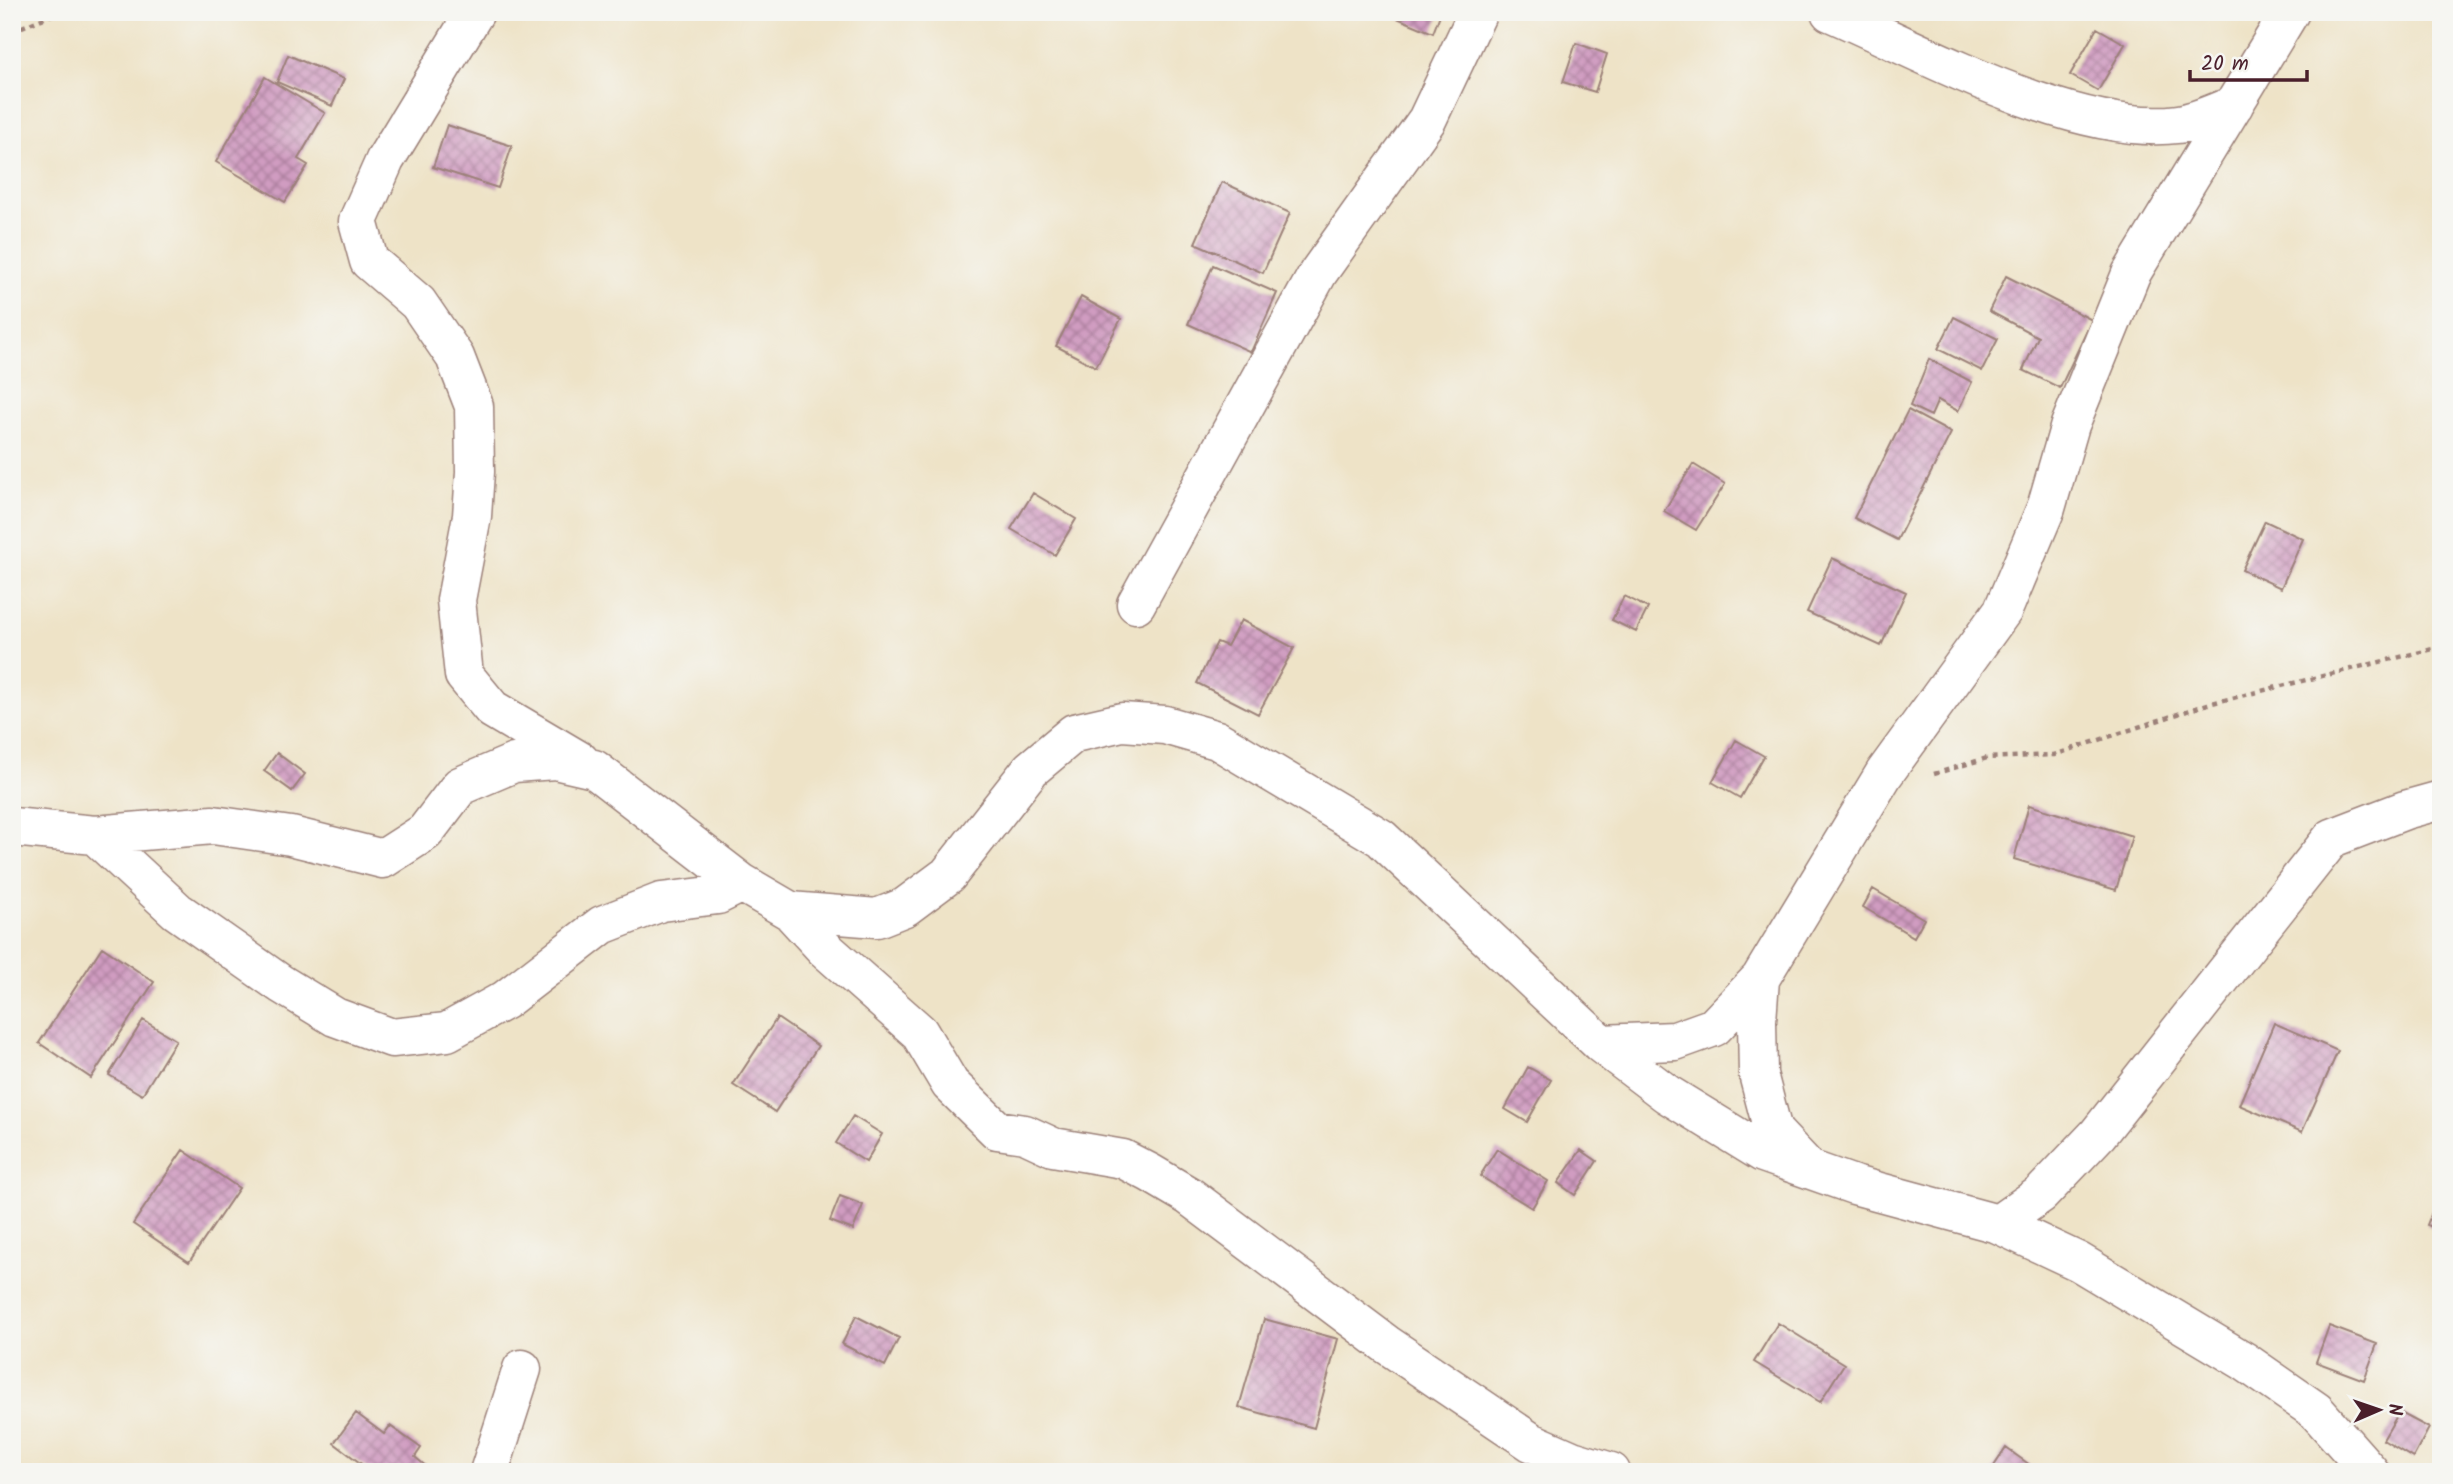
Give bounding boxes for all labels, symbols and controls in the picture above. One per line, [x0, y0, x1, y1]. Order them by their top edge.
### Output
scale bar [2190, 38, 2308, 82]
text: 20 m [2201, 48, 2249, 81]
north arrow [2344, 1376, 2414, 1446]
text: N [2379, 1403, 2409, 1416]

